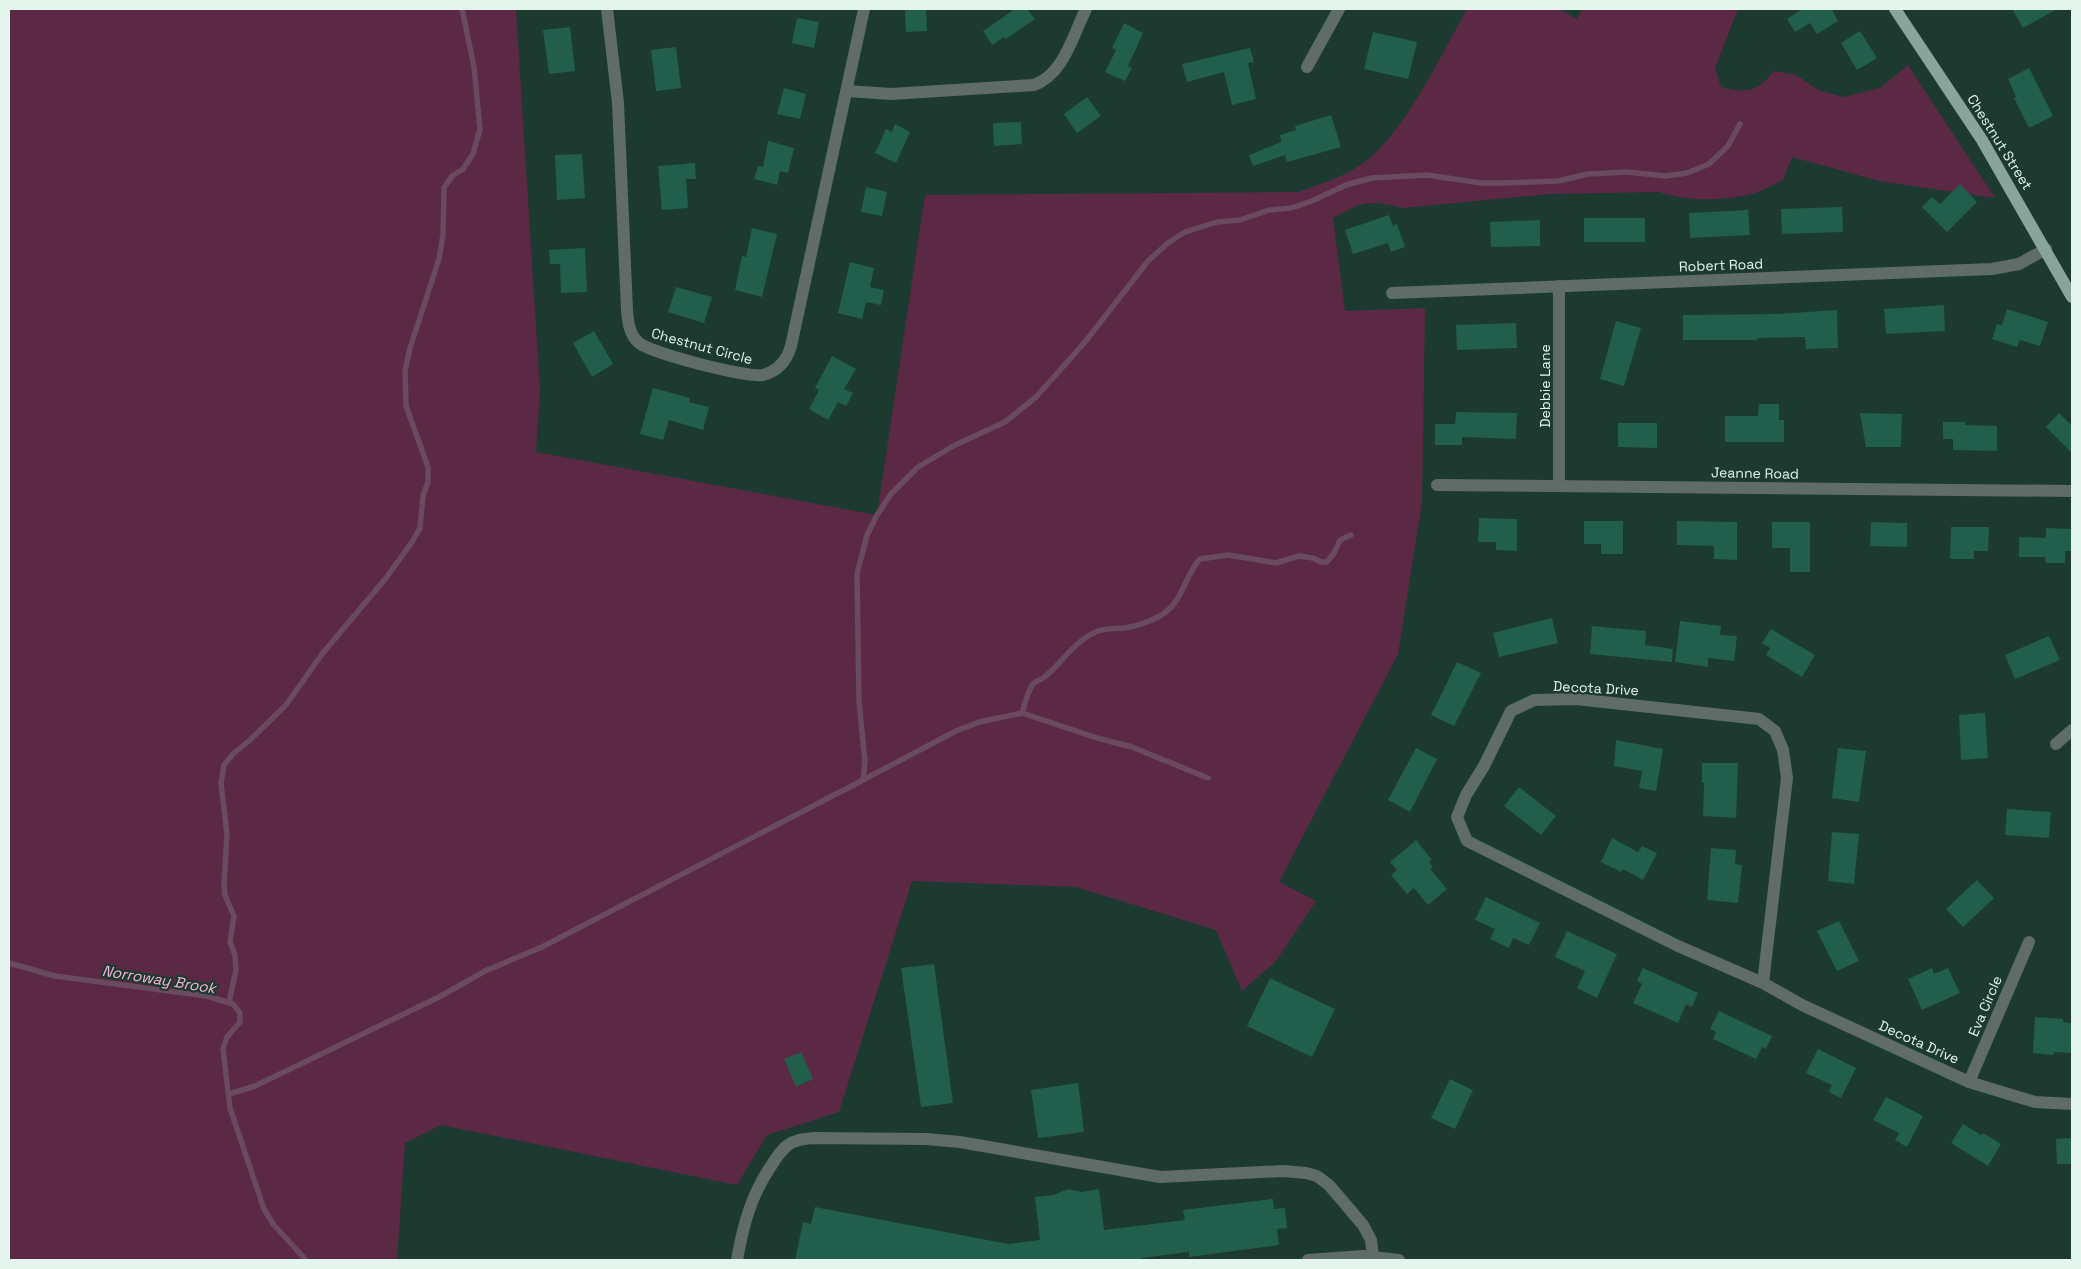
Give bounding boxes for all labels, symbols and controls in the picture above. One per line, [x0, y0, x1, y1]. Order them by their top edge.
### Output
street label: Chestnut Street [1963, 91, 2037, 193]
street label: Robert Road [1678, 255, 1764, 275]
street label: Chestnut Circle [649, 324, 755, 368]
street label: Debbie Lane [1536, 344, 1554, 428]
street label: Jeanne Road [1711, 463, 1799, 483]
street label: Decota Drive [1553, 677, 1639, 699]
water label: Norroway Brook [101, 961, 219, 998]
street label: Eva Circle [1964, 973, 2006, 1039]
street label: Decota Drive [1876, 1016, 1962, 1068]

